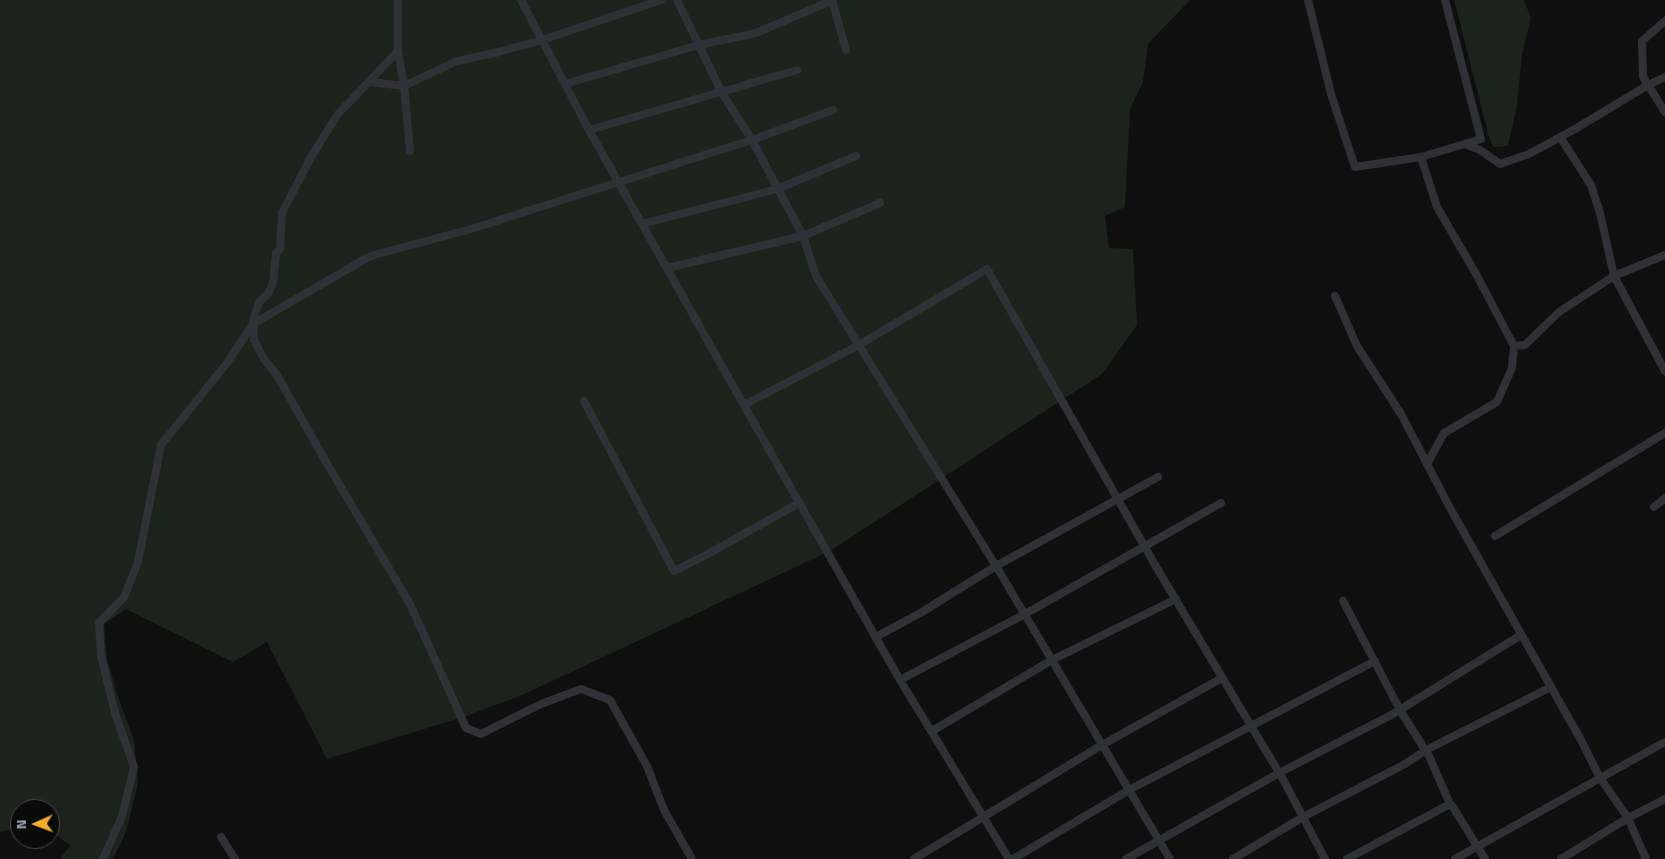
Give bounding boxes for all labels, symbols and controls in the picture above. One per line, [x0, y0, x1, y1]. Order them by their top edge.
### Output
north arrow [10, 799, 60, 849]
text: N [10, 819, 31, 830]

